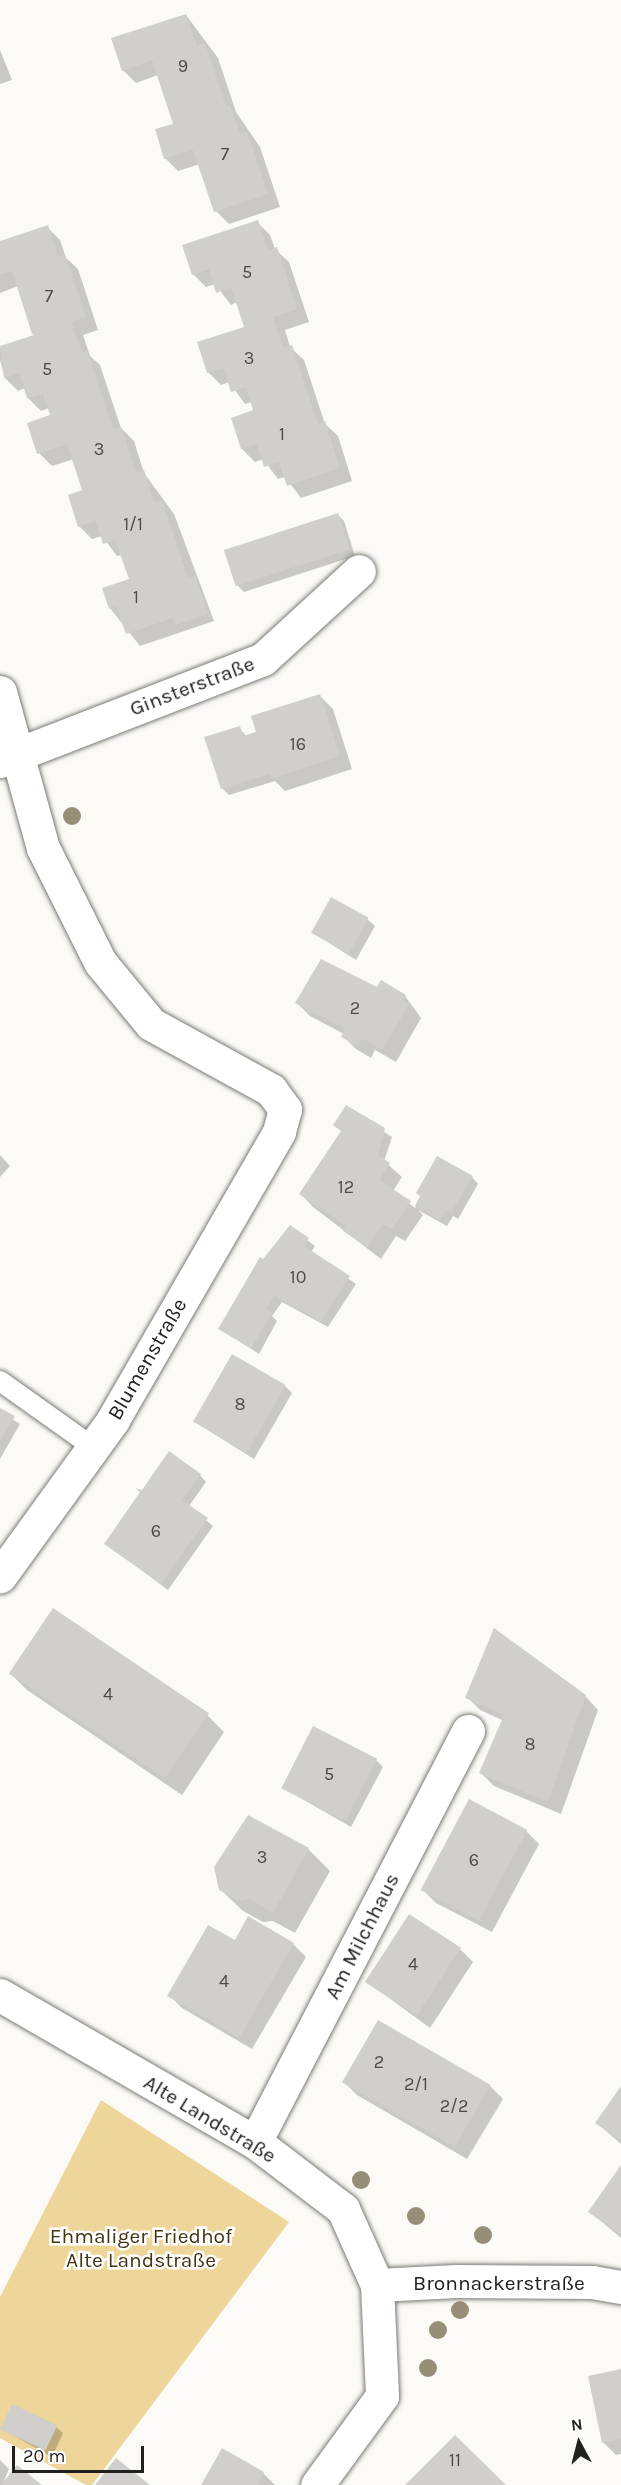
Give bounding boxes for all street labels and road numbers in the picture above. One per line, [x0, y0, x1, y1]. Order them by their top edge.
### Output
street label: Ginsterstraße [126, 651, 258, 721]
street label: Blumenstraße [102, 1294, 192, 1424]
street label: Am Milchhaus [319, 1869, 405, 2003]
street label: Alte Landstraße [139, 2070, 281, 2168]
street label: Bronnackerstraße [413, 2270, 585, 2296]

